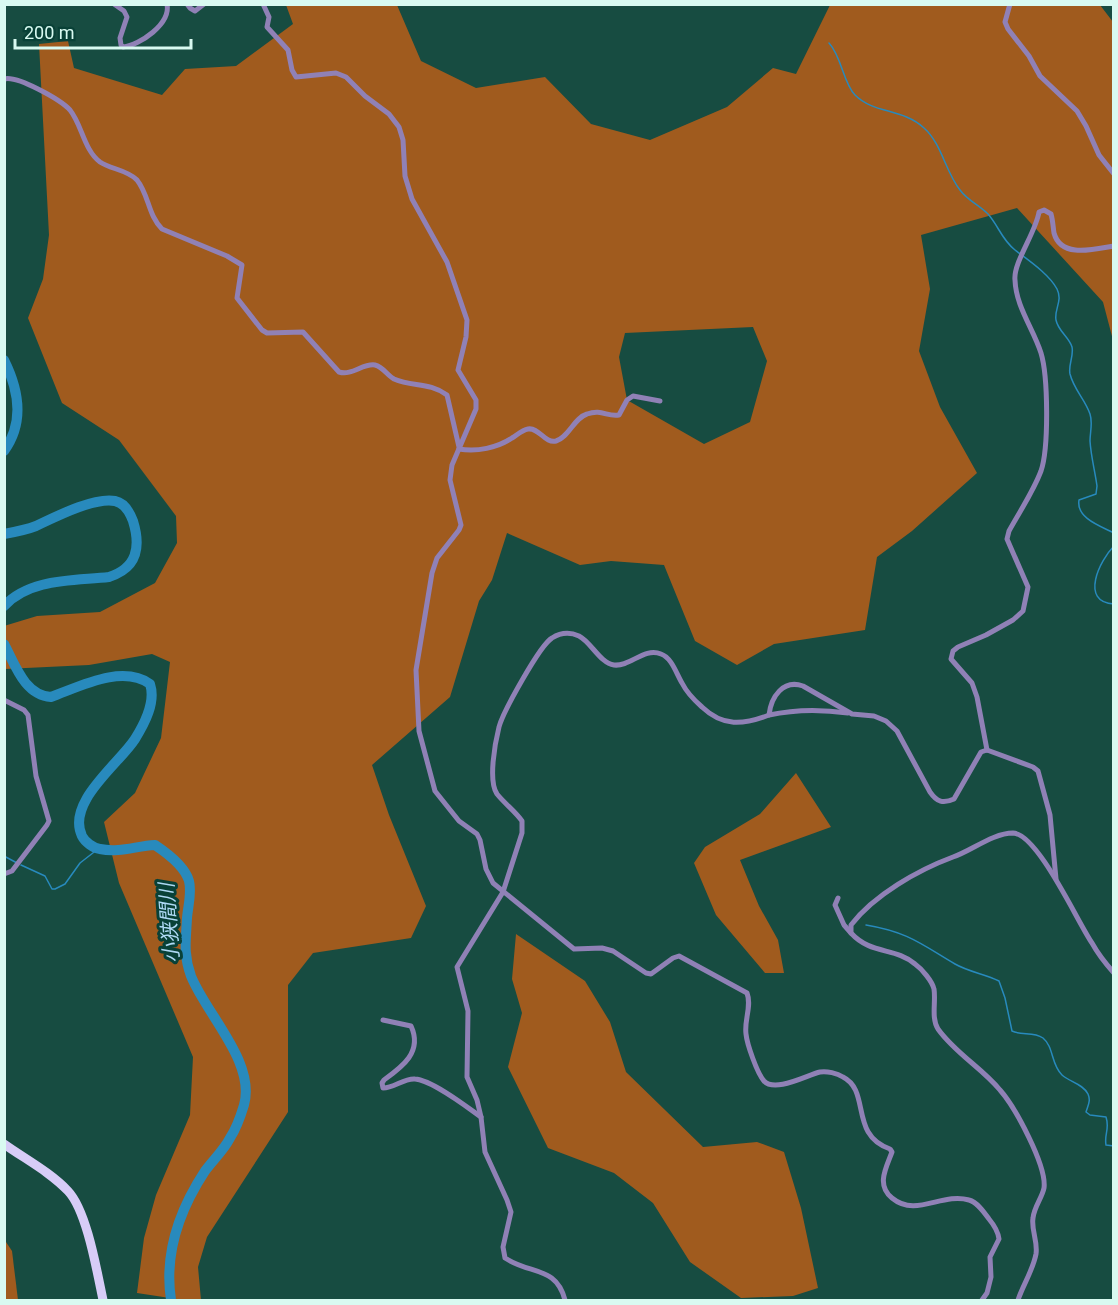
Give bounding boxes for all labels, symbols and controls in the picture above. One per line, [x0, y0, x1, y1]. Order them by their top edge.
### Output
scale bar [15, 12, 190, 50]
text: 200 m [24, 22, 75, 43]
water label: 小狭間川 [154, 880, 184, 964]

